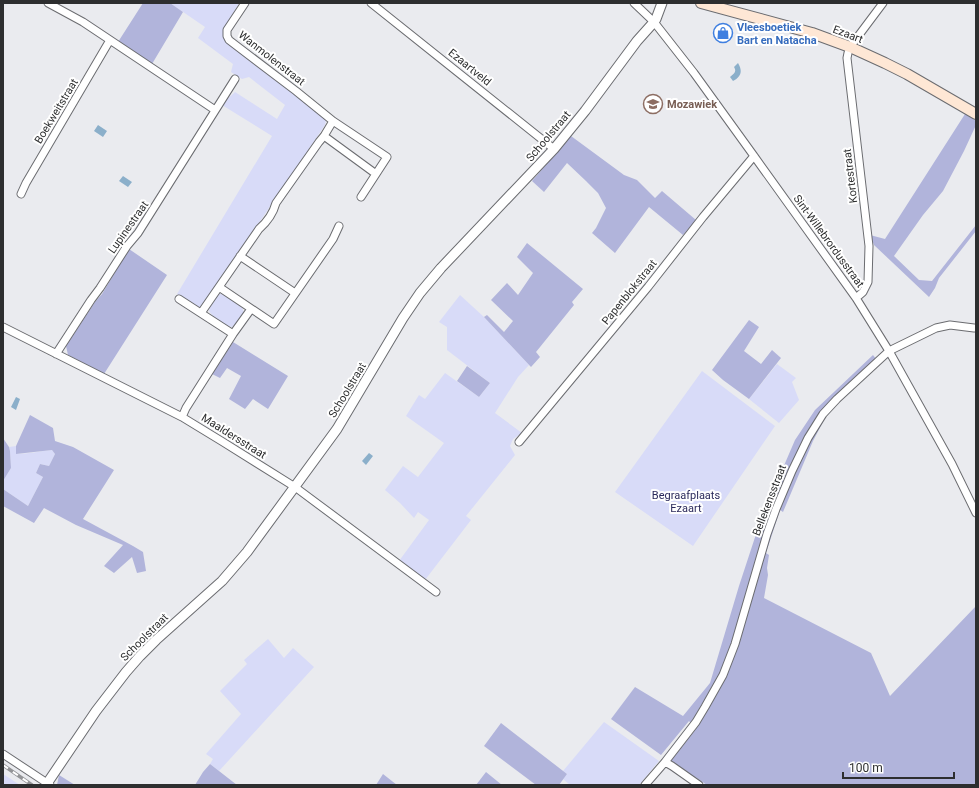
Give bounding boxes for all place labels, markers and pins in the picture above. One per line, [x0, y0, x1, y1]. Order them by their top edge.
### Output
place label: Vleesboetiek Bart en Natacha [737, 21, 817, 47]
shop icon: Vleesboetiek Bart en Natacha [712, 22, 734, 44]
school or university icon: Mozawiek [642, 93, 664, 115]
place label: Mozawiek [667, 98, 717, 111]

